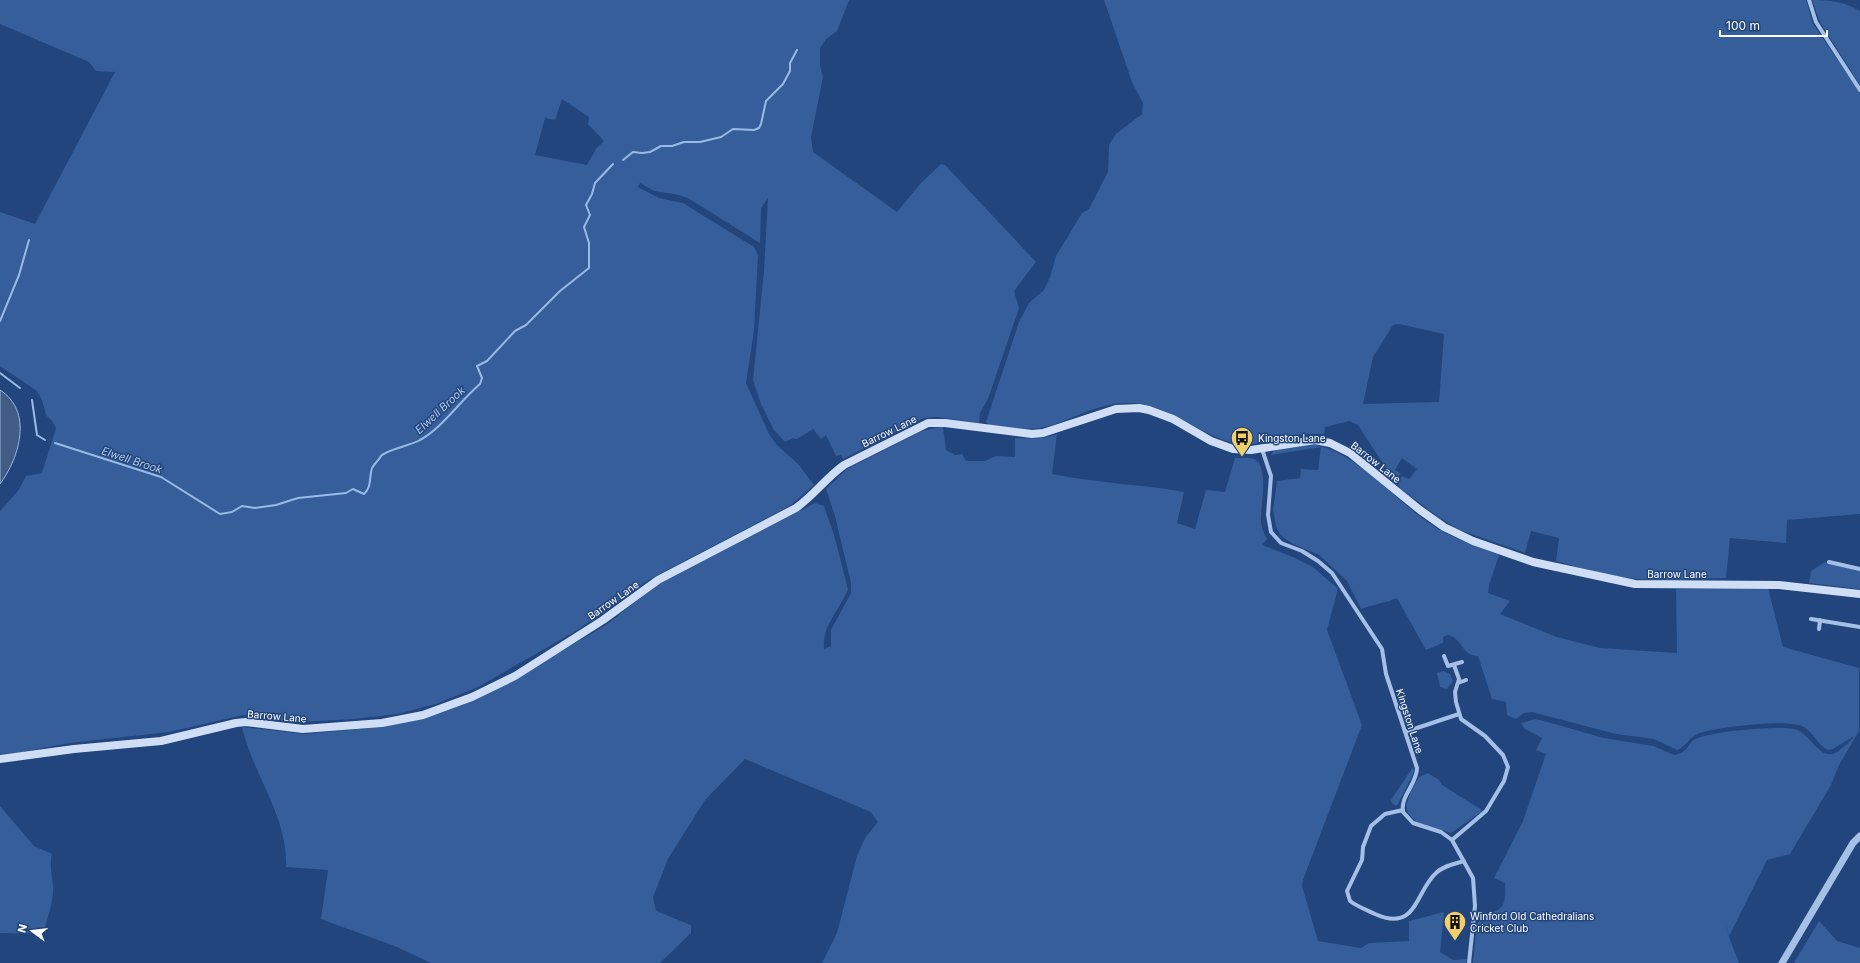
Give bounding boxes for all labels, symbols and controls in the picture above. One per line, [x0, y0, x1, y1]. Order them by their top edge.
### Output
scale bar [1720, 12, 1827, 38]
text: 100 m [1726, 18, 1760, 33]
water label: Elwell Brook [412, 383, 469, 437]
street label: Barrow Lane [860, 412, 919, 449]
bus stop icon: Kingston Lane [1229, 425, 1255, 458]
place label: Kingston Lane [1258, 432, 1326, 444]
street label: Barrow Lane [1349, 439, 1403, 485]
water label: Elwell Brook [100, 444, 165, 477]
street label: Barrow Lane [1647, 568, 1707, 580]
street label: Barrow Lane [585, 578, 641, 622]
street label: Kingston Lane [1394, 687, 1426, 755]
street label: Barrow Lane [247, 707, 307, 725]
building icon: Winford Old Cathedralians Cricket Club [1442, 909, 1468, 942]
place label: Winford Old Cathedralians Cricket Club [1470, 910, 1594, 934]
north arrow [12, 911, 52, 951]
text: N [14, 923, 30, 934]

